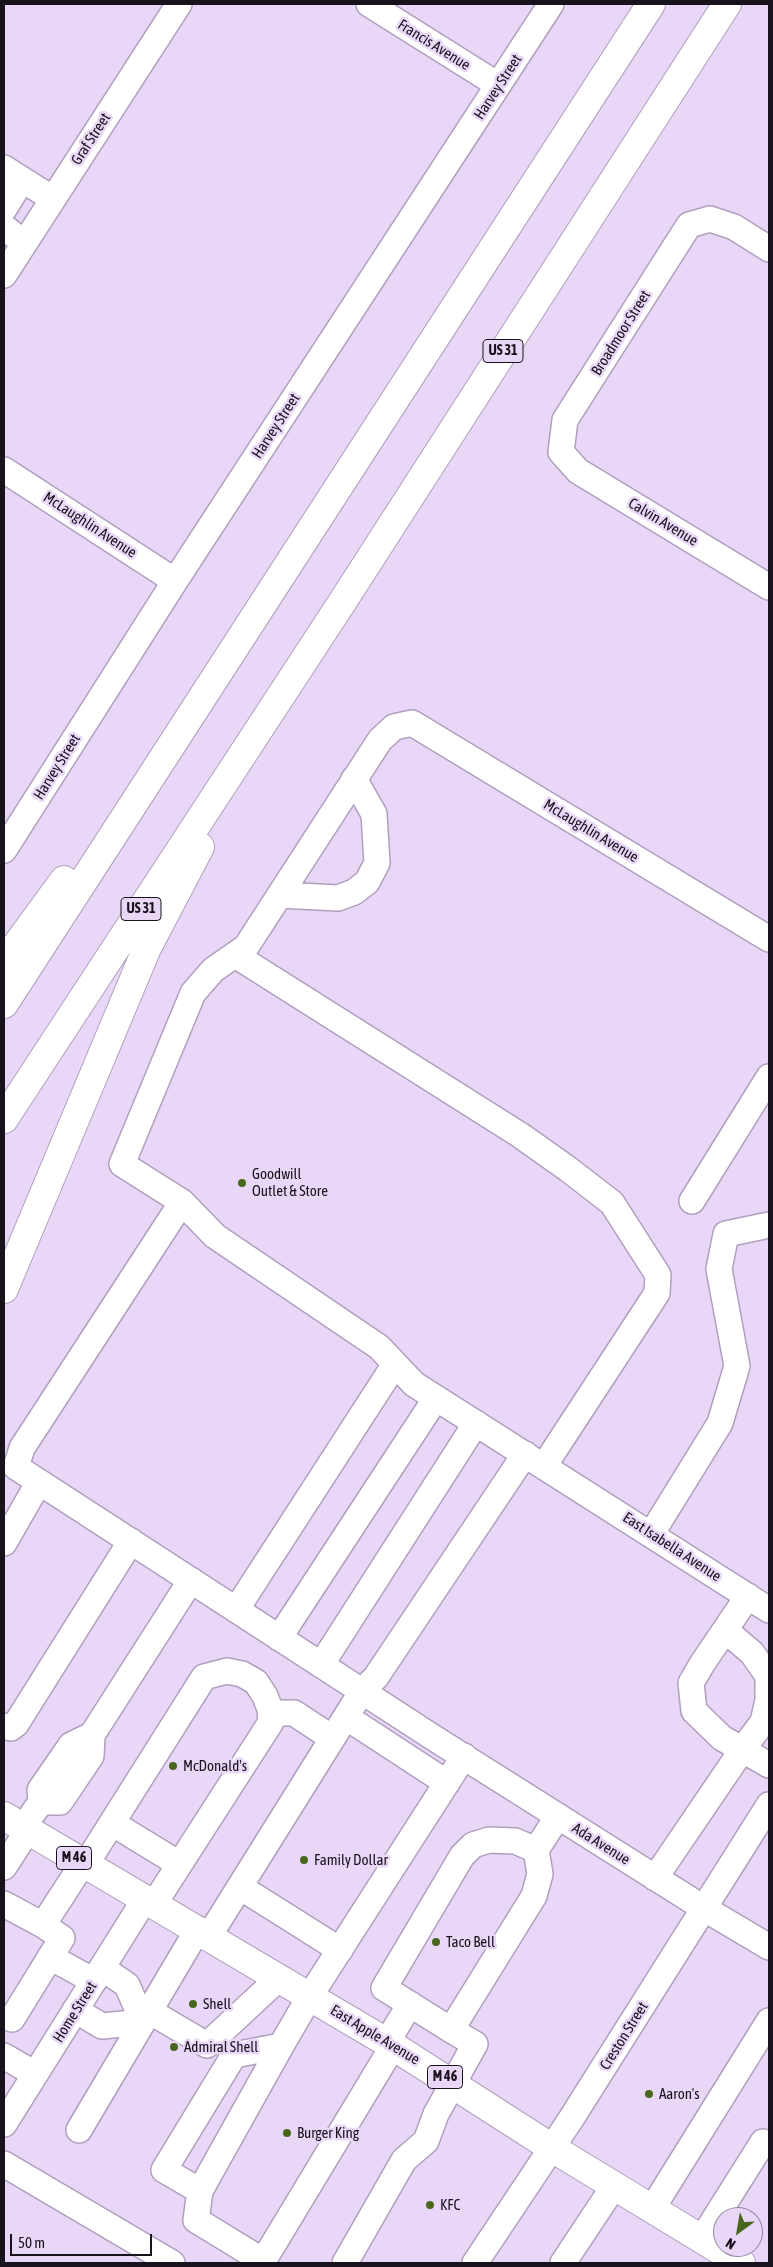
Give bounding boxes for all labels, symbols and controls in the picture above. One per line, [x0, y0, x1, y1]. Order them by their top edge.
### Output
street label: Francis Avenue [394, 16, 474, 74]
street label: Harvey Street [470, 51, 526, 123]
street label: Graf Street [68, 110, 114, 168]
street label: Broadmoor Street [588, 287, 654, 379]
road number: US 31 [483, 340, 523, 362]
street label: Harvey Street [248, 390, 304, 462]
street label: McLaughlin Avenue [40, 488, 140, 562]
street label: Calvin Avenue [625, 494, 701, 550]
street label: Harvey Street [30, 731, 84, 803]
street label: McLaughlin Avenue [540, 796, 642, 866]
road number: US 31 [121, 898, 161, 921]
place label: Goodwill Outlet & Store [252, 1165, 328, 1200]
marker: Goodwill Outlet & Store [236, 1177, 248, 1189]
street label: East Isabella Avenue [619, 1509, 725, 1585]
place label: McDonald's [183, 1757, 247, 1775]
marker: McDonald's [167, 1760, 179, 1772]
street label: Ada Avenue [569, 1819, 633, 1869]
road number: M 46 [56, 1846, 92, 1870]
place label: Family Dollar [314, 1851, 388, 1869]
marker: Family Dollar [298, 1854, 310, 1866]
place label: Taco Bell [446, 1933, 495, 1951]
marker: Taco Bell [430, 1936, 442, 1948]
street label: Home Street [49, 1978, 101, 2046]
place label: Shell [203, 1995, 231, 2013]
marker: Shell [187, 1998, 199, 2010]
street label: Creston Street [596, 1999, 652, 2073]
street label: East Apple Avenue [327, 2001, 423, 2069]
place label: Admiral Shell [184, 2038, 258, 2056]
marker: Admiral Shell [168, 2041, 180, 2053]
road number: M 46 [428, 2066, 462, 2088]
place label: Aaron's [659, 2085, 700, 2103]
marker: Aaron's [643, 2088, 655, 2100]
place label: Burger King [297, 2124, 359, 2142]
marker: Burger King [281, 2127, 293, 2139]
place label: KFC [440, 2196, 460, 2214]
marker: KFC [424, 2199, 436, 2211]
north arrow [713, 2207, 763, 2257]
scale bar [12, 2224, 155, 2256]
text: 50 m [18, 2234, 45, 2251]
text: N [723, 2235, 738, 2253]

